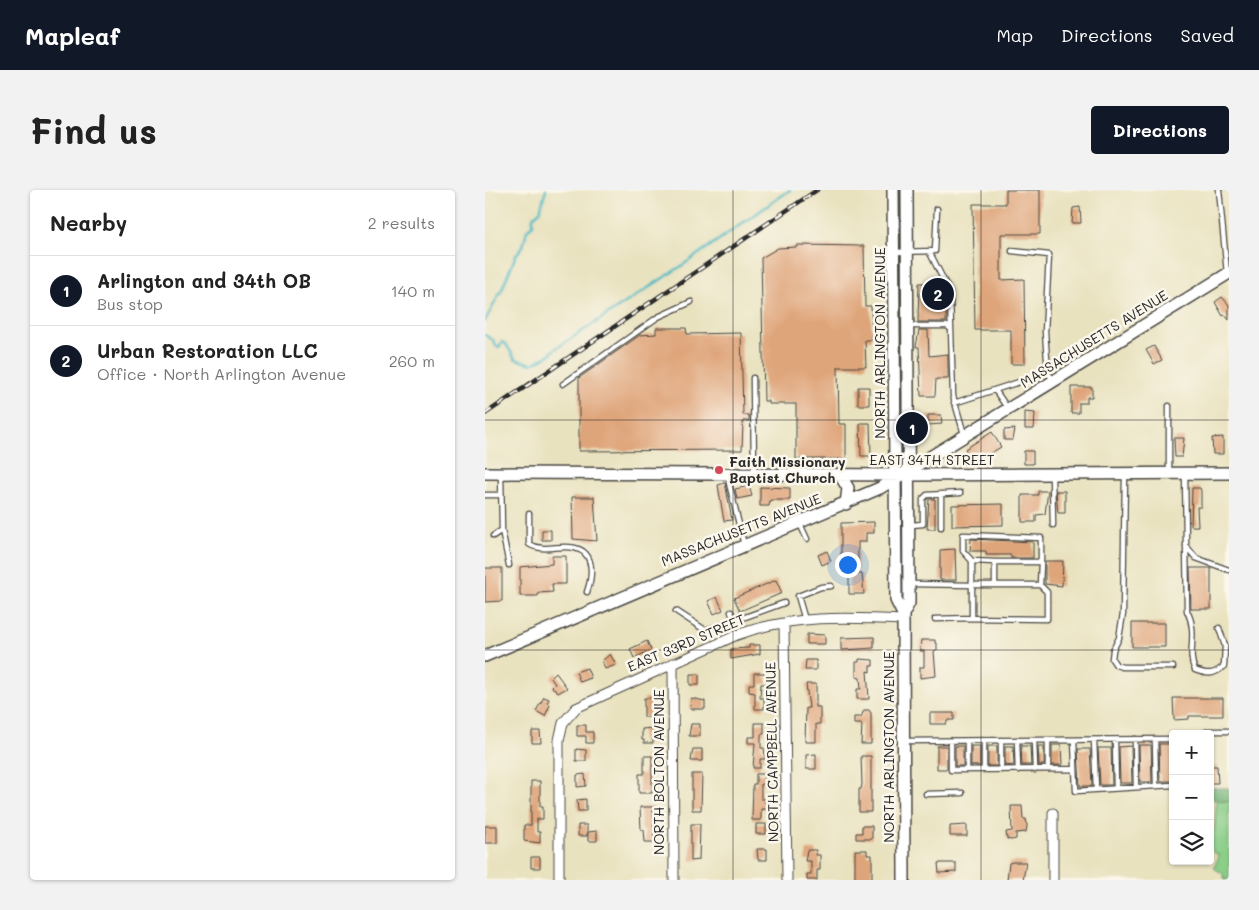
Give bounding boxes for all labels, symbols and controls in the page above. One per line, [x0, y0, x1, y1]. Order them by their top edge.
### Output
text: Mapleaf [25, 20, 120, 51]
text: Map [996, 23, 1033, 47]
text: Directions [1061, 23, 1153, 47]
text: Saved [1181, 23, 1234, 47]
button: Directions [1091, 106, 1229, 154]
text: Find us [30, 107, 157, 153]
text: Nearby [50, 209, 127, 236]
text: 2 results [368, 212, 435, 233]
street label: NORTH ARLINGTON AVENUE [870, 247, 889, 439]
text: Arlington and 34th OB [97, 268, 311, 293]
pin: 2 [922, 275, 954, 313]
text: 1 [62, 280, 70, 301]
text: 140 m [391, 280, 435, 301]
street label: MASSACHUSETTS AVENUE [1016, 285, 1171, 392]
text: Bus stop [97, 293, 163, 314]
text: Urban Restoration LLC [97, 338, 318, 363]
text: 2 [62, 350, 70, 371]
text: 260 m [389, 350, 435, 371]
text: Office · North Arlington Avenue [97, 363, 346, 384]
pin: 1 [896, 409, 928, 447]
street label: EAST 34TH STREET [869, 450, 995, 469]
place label: Faith Missionary Baptist Church [729, 452, 846, 487]
marker: Faith Missionary Baptist Church [713, 464, 725, 476]
street label: MASSACHUSETTS AVENUE [658, 489, 824, 570]
your location [835, 552, 861, 578]
street label: EAST 33RD STREET [624, 609, 748, 676]
street label: NORTH ARLINGTON AVENUE [879, 651, 898, 843]
street label: NORTH CAMPBELL AVENUE [760, 662, 783, 842]
street label: NORTH BOLTON AVENUE [649, 689, 668, 855]
map controls [1169, 730, 1214, 865]
button: + [1169, 730, 1214, 775]
button: − [1169, 775, 1214, 820]
button: layers [1169, 820, 1214, 865]

